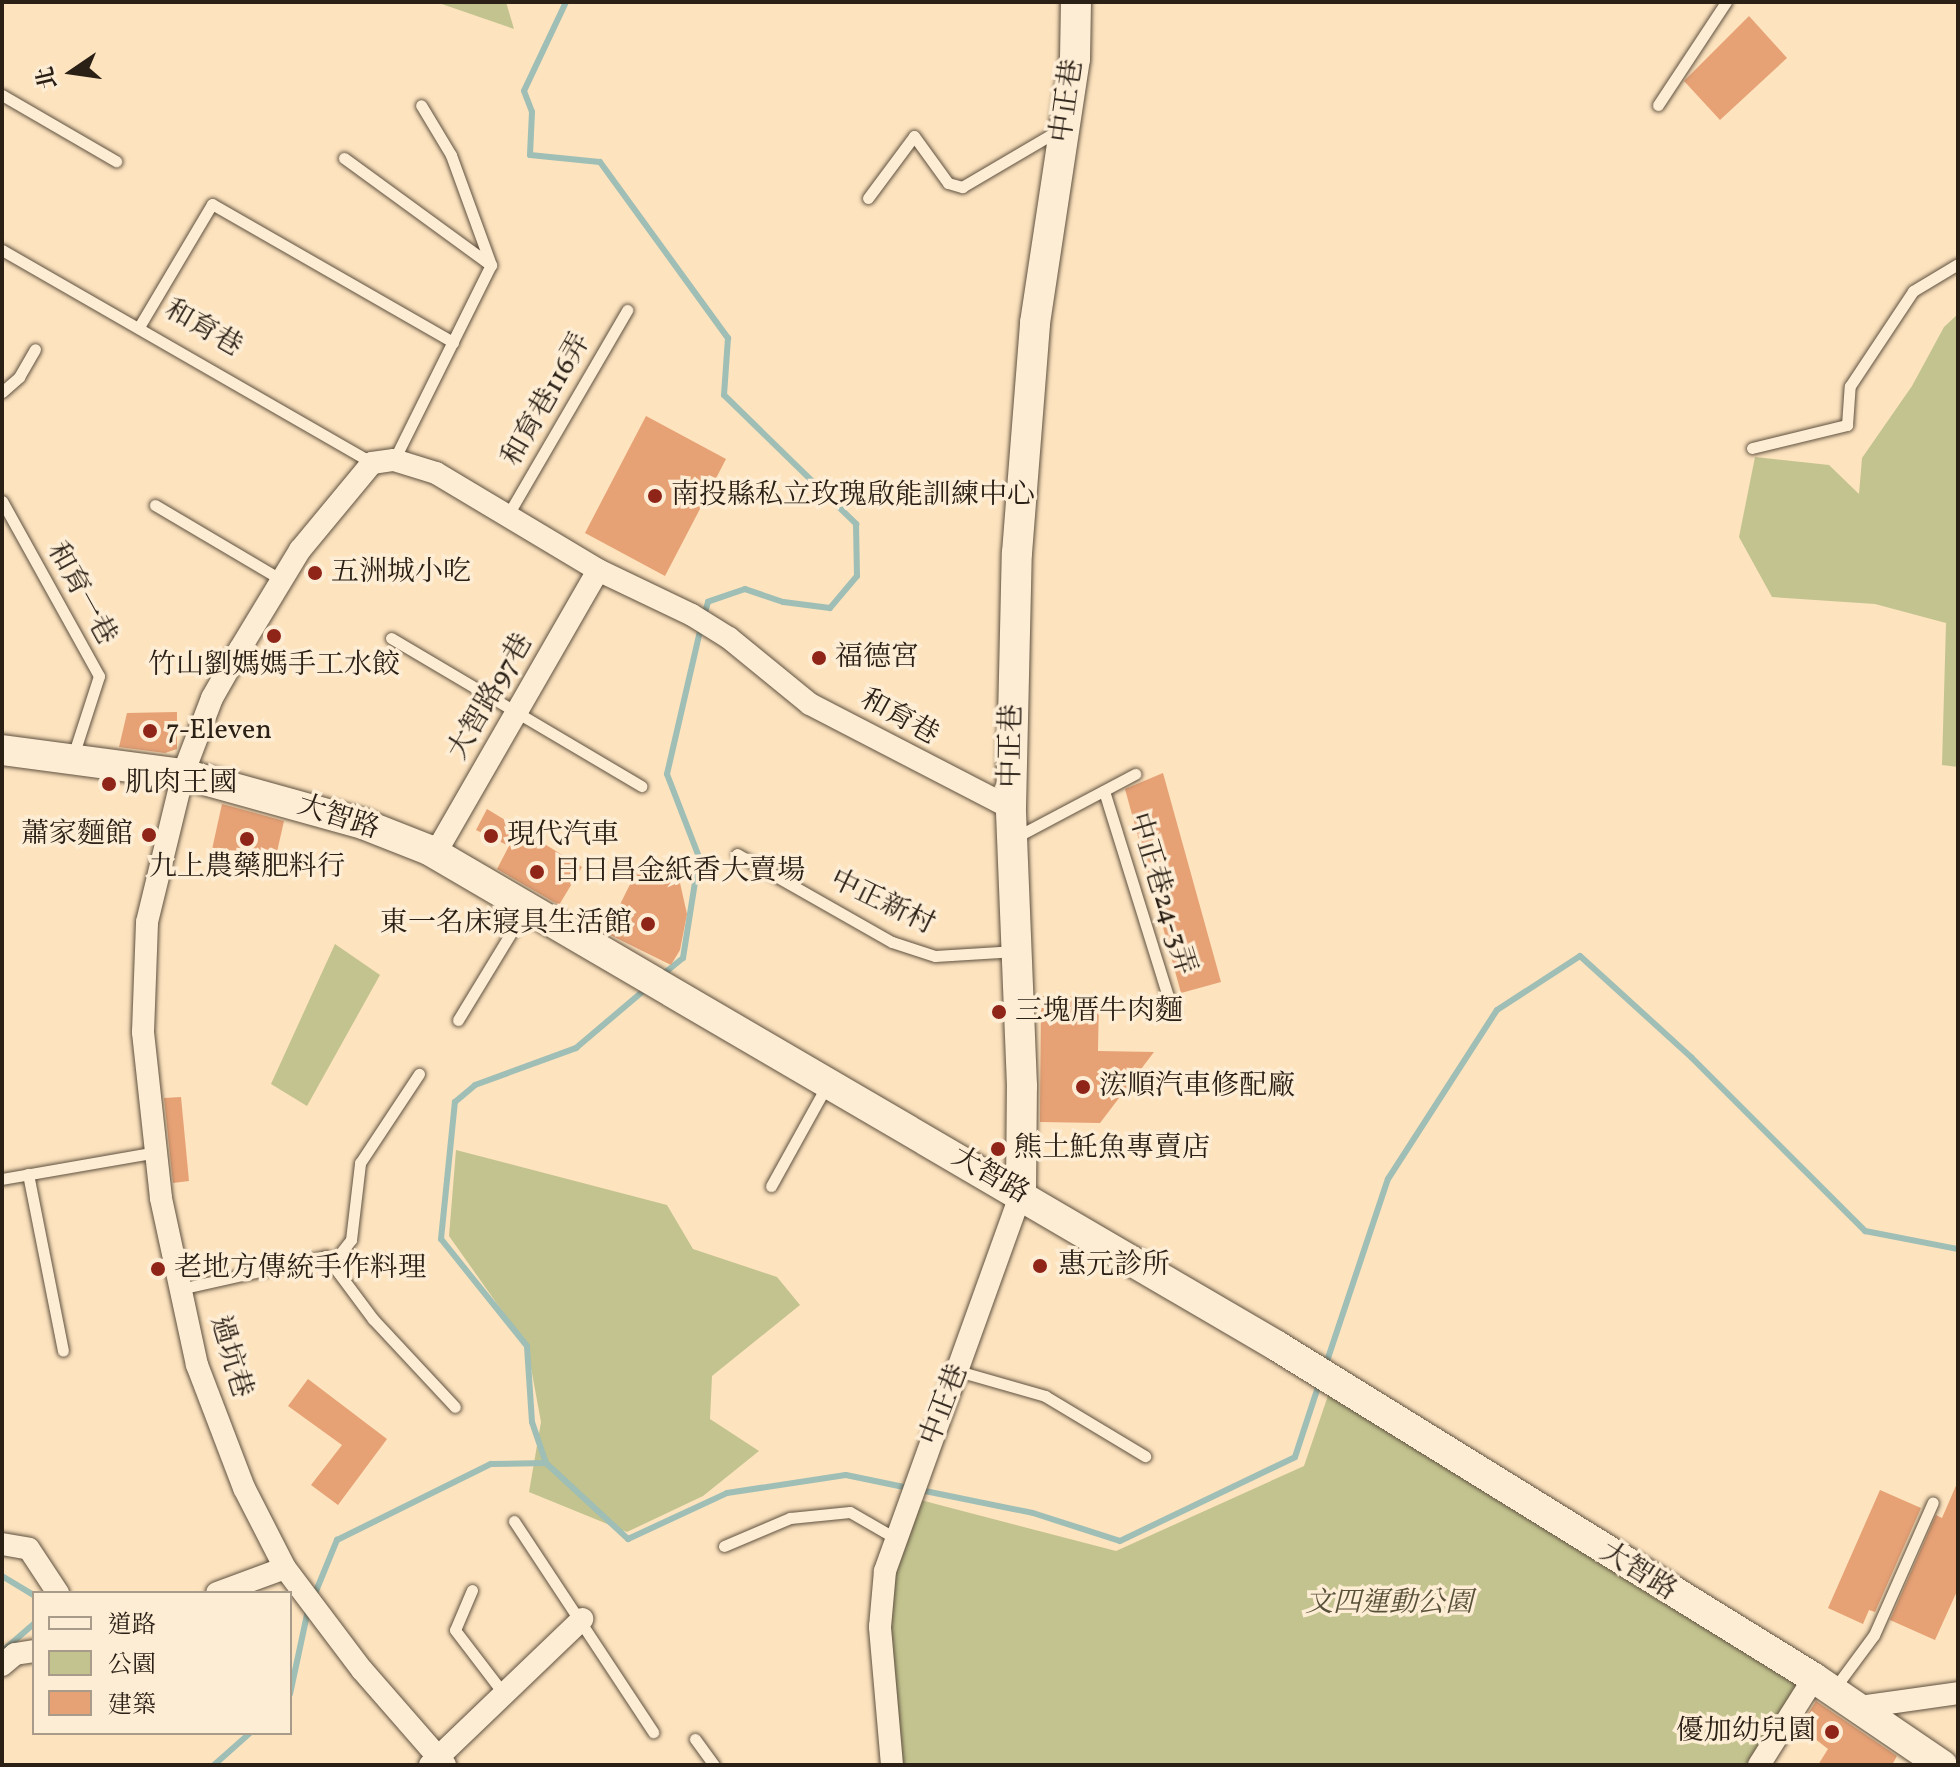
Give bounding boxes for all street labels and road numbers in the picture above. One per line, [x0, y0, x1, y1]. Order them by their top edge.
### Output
street label: 中正巷 [1046, 57, 1090, 145]
street label: 和育巷 [158, 293, 248, 365]
street label: 和育巷116弄 [495, 328, 599, 472]
street label: 和育一巷 [39, 537, 123, 651]
street label: 大智路97巷 [441, 628, 541, 766]
street label: 和育巷 [854, 683, 944, 753]
street label: 中正巷 [994, 704, 1030, 788]
street label: 大智路 [293, 789, 383, 847]
street label: 中正巷24-3弄 [1120, 808, 1202, 980]
street label: 中正新村 [824, 863, 940, 943]
street label: 大智路 [945, 1140, 1035, 1212]
street label: 過坑巷 [202, 1312, 258, 1402]
street label: 中正巷 [914, 1360, 976, 1450]
street label: 大智路 [1593, 1535, 1683, 1609]

